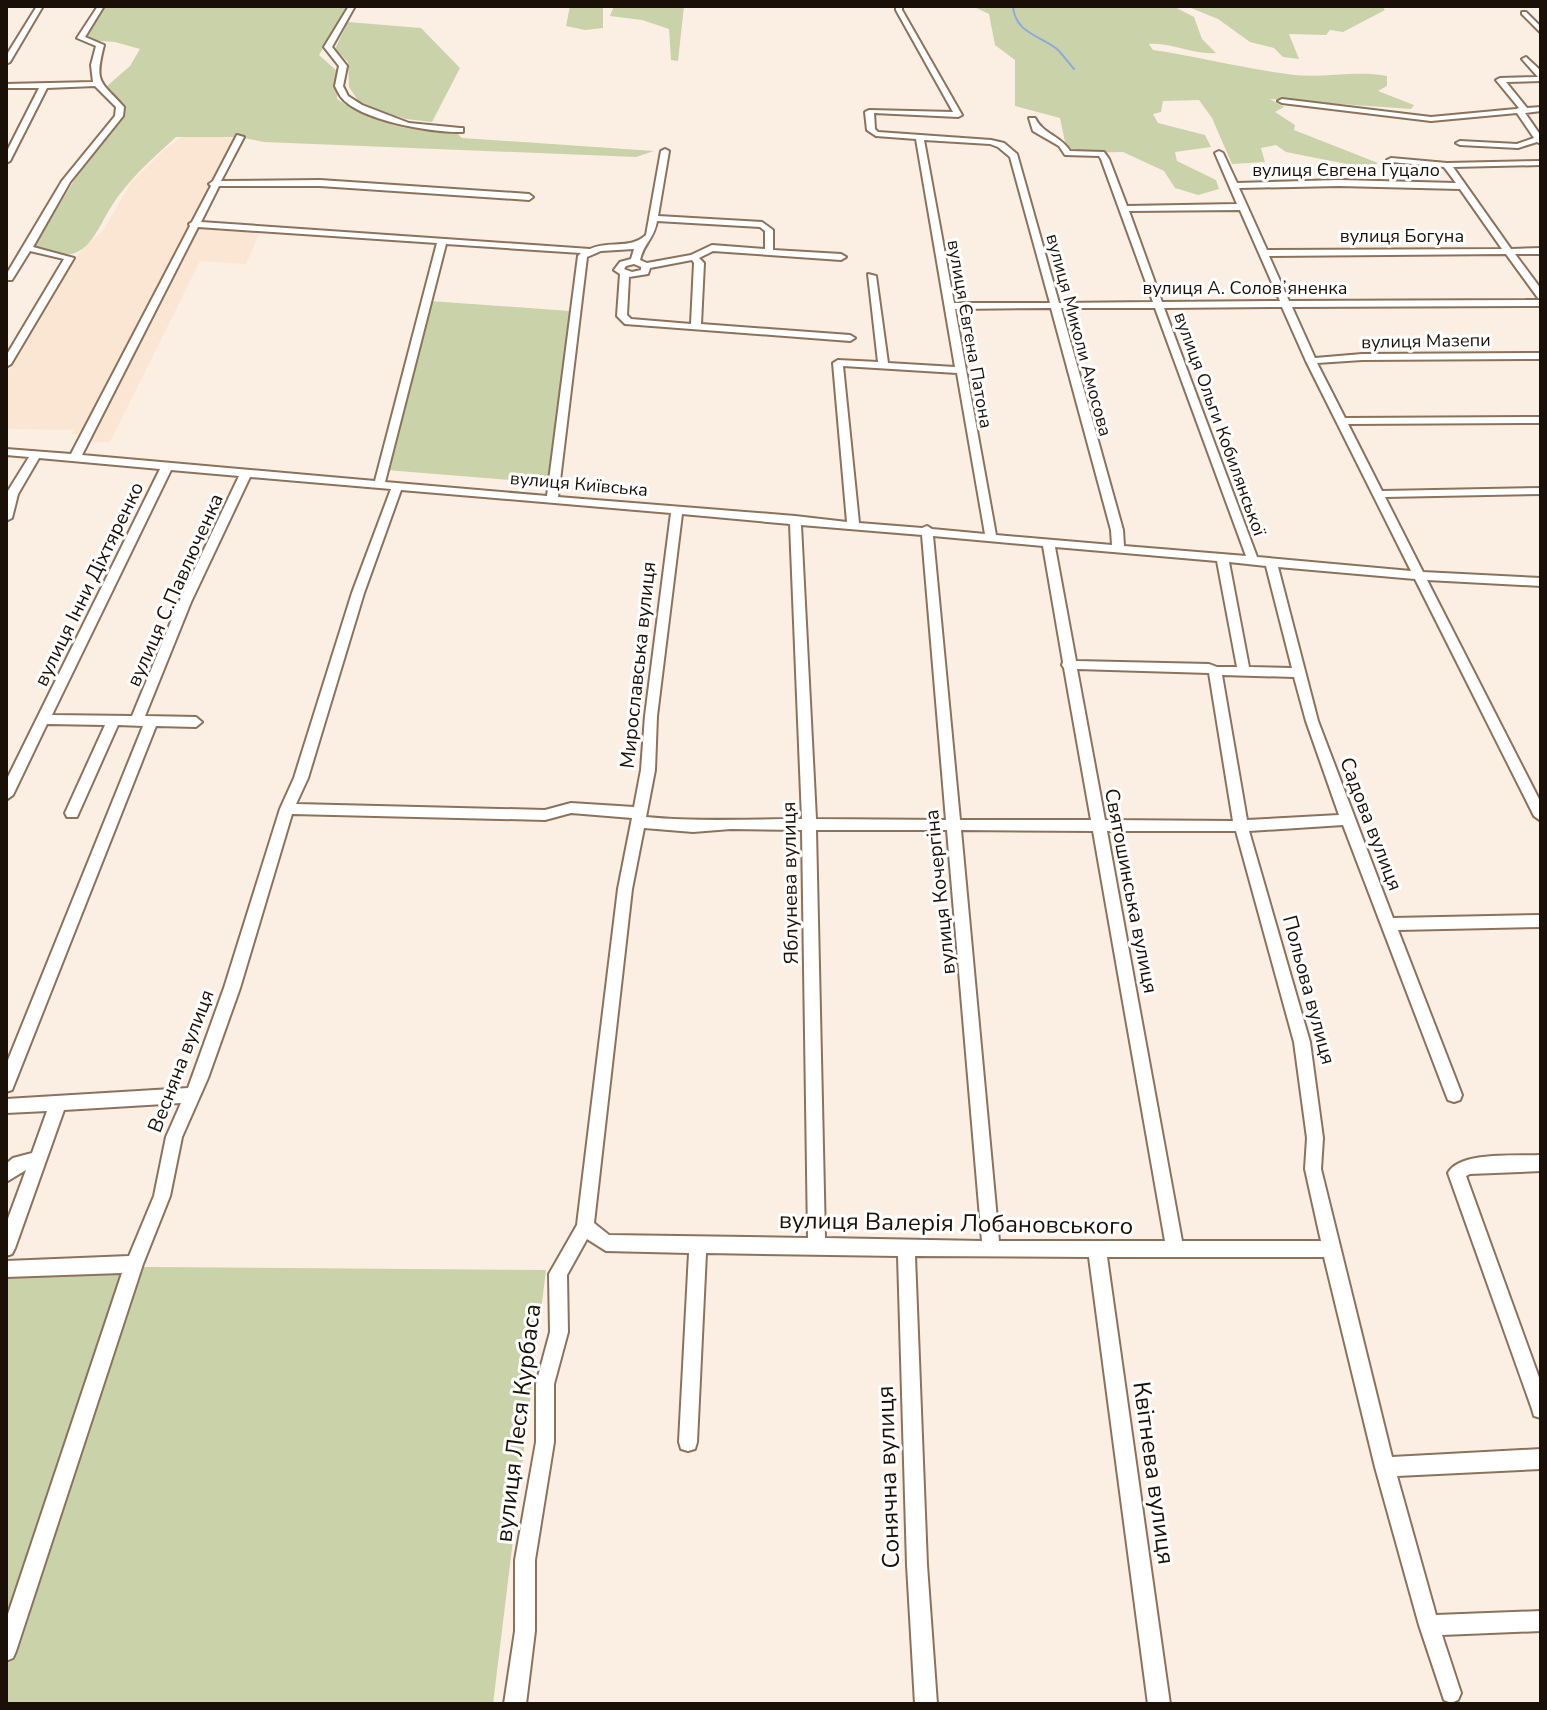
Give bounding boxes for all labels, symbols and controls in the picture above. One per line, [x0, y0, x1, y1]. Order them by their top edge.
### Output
street label: вулиця Євгена Гуцало [1252, 158, 1440, 182]
street label: вулиця Богуна [1340, 224, 1464, 248]
street label: вулиця Миколи Амосова [1040, 231, 1118, 439]
street label: вулиця Євгена Патона [942, 238, 998, 430]
street label: вулиця А. Соловʼяненка [1143, 276, 1347, 300]
street label: вулиця Ольги Кобилянської [1168, 309, 1272, 540]
street label: вулиця Мазепи [1361, 328, 1491, 354]
street label: вулиця Київська [509, 466, 649, 502]
street label: вулиця Інни Діхтяренко [28, 477, 150, 691]
street label: вулиця С.Павлюченка [120, 489, 230, 691]
street label: Мирославська вулиця [614, 560, 662, 770]
street label: Садова вулиця [1333, 753, 1409, 895]
street label: Святошинська вулиця [1098, 786, 1164, 996]
street label: Яблунева вулиця [775, 801, 805, 965]
street label: вулиця Кочергіна [918, 808, 962, 976]
street label: Польова вулиця [1276, 912, 1342, 1068]
street label: Весняна вулиця [141, 986, 221, 1136]
street label: вулиця Валерія Лобановського [779, 1204, 1133, 1242]
street label: вулиця Леся Курбаса [487, 1302, 549, 1544]
street label: Квітнева вулиця [1125, 1379, 1183, 1567]
street label: Сонячна вулиця [869, 1385, 907, 1569]

